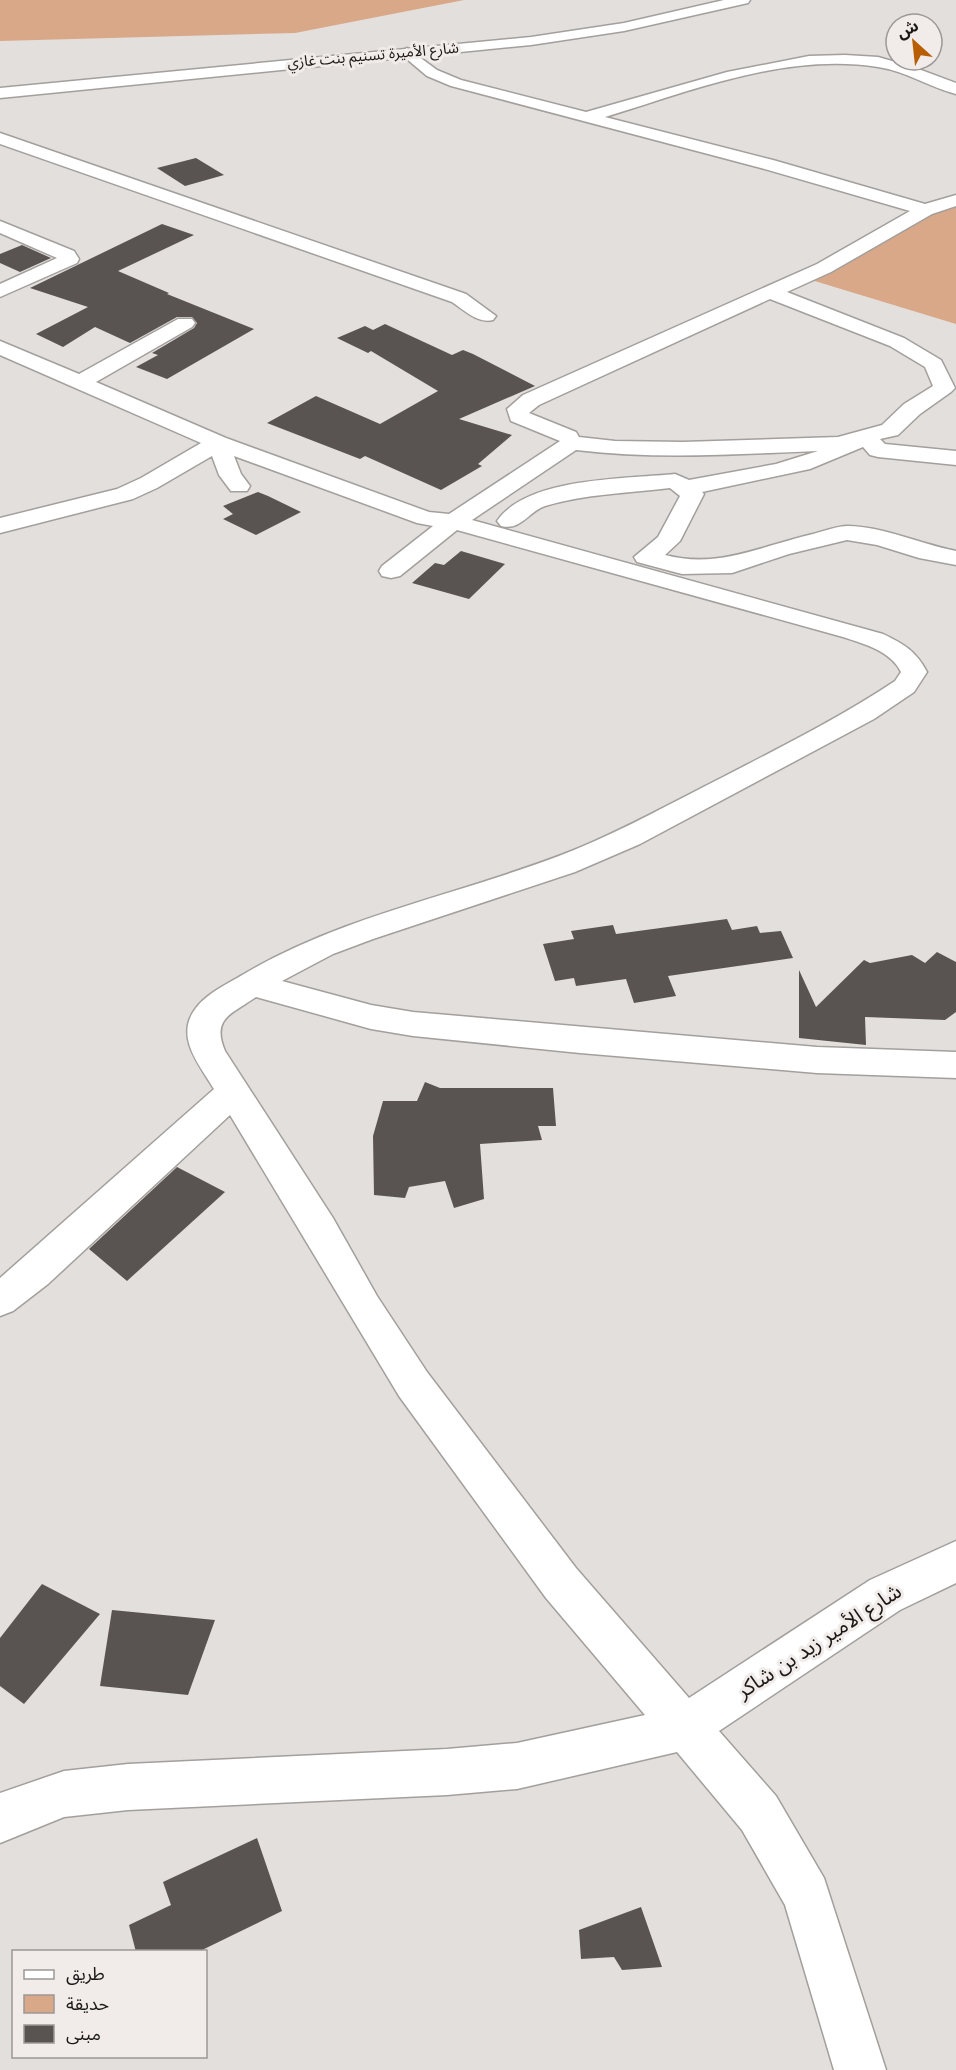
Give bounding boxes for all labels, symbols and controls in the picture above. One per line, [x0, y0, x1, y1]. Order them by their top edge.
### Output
north arrow [884, 12, 944, 72]
text: ش [892, 14, 923, 45]
street label: شارع الأميرة تسنيم بنت غازي [286, 37, 460, 74]
street label: شارع الأمير زيد بن شاكر [730, 1576, 909, 1708]
legend [12, 1950, 207, 2058]
text: طريق [66, 1961, 105, 1988]
text: حديقة [66, 1991, 109, 2018]
text: مبنى [66, 2021, 101, 2048]

